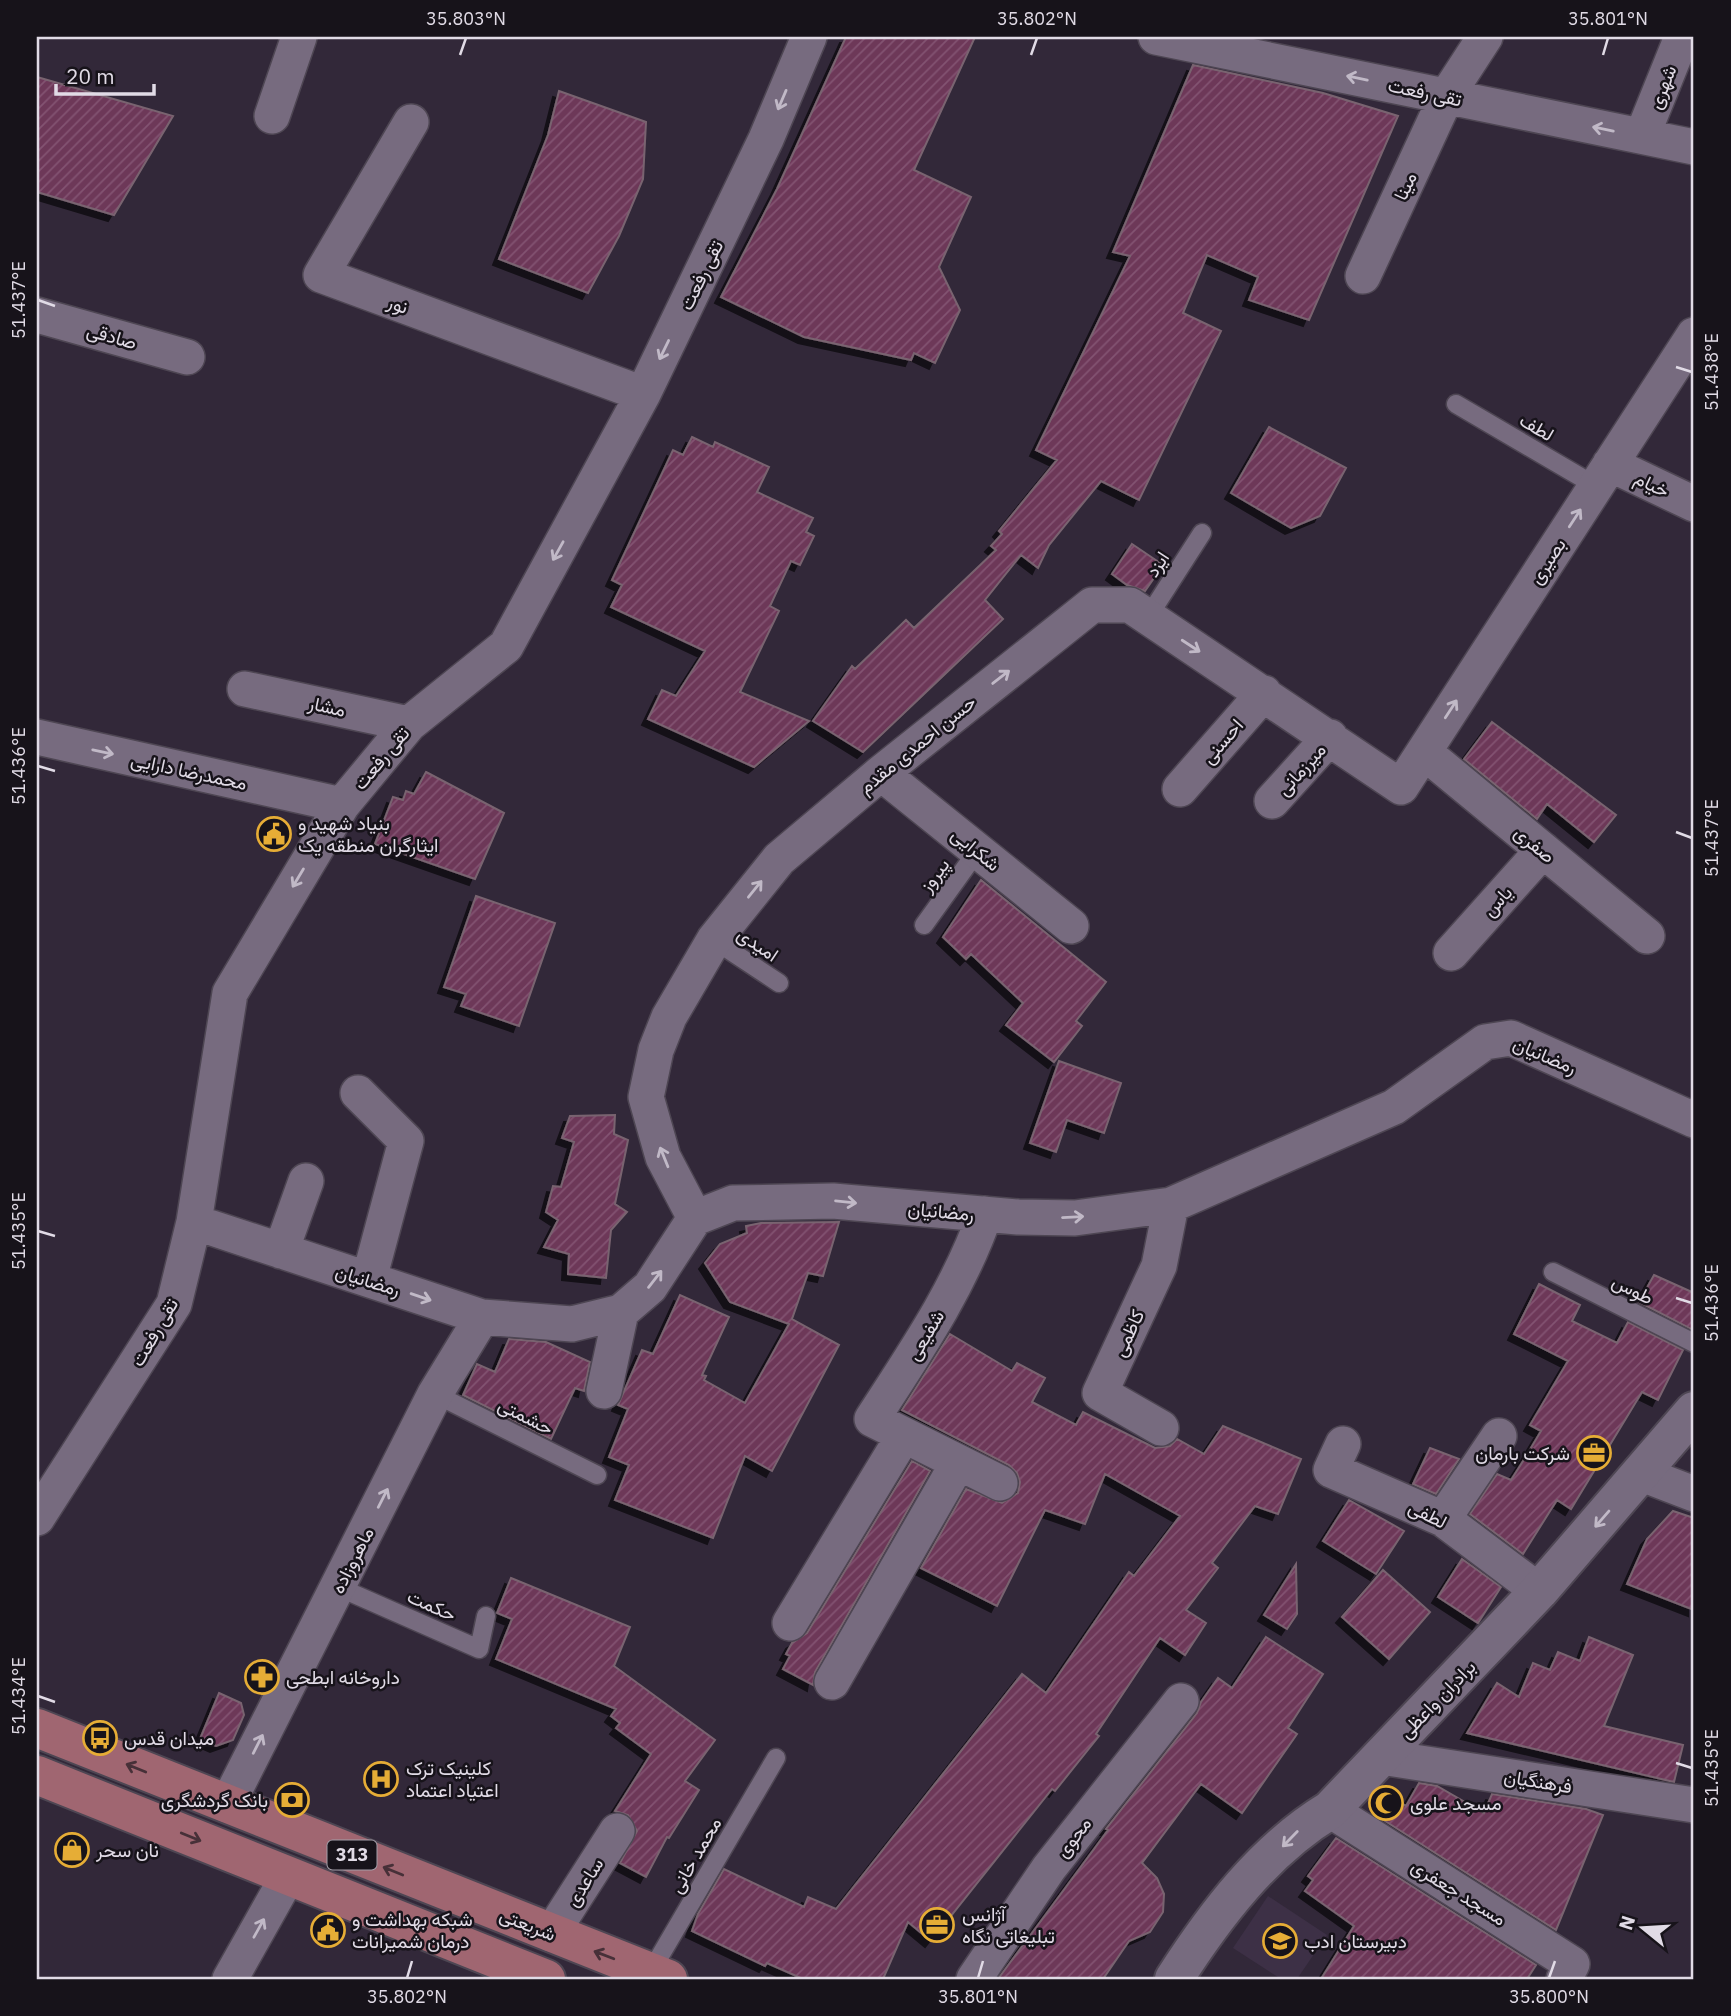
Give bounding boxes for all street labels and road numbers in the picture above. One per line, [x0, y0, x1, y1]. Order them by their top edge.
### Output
street label: شهری [1642, 62, 1682, 112]
street label: تقی رفعت [1386, 72, 1464, 112]
street label: مینا [1388, 168, 1422, 204]
street label: تقی رفعت [674, 236, 728, 314]
street label: نور [383, 289, 412, 319]
street label: صادقی [84, 317, 140, 355]
street label: لطف [1515, 408, 1559, 446]
street label: خیام [1630, 466, 1673, 503]
street label: بصیری [1523, 533, 1571, 589]
street label: ایزد [1140, 547, 1174, 581]
street label: حسن احمدی مقدم [854, 689, 981, 799]
street label: مشار [305, 690, 348, 722]
street label: احسنی [1196, 714, 1248, 768]
street label: تقی رفعت [348, 722, 414, 794]
street label: میرزمانی [1271, 738, 1331, 800]
street label: محمدرضا دارایی [129, 747, 249, 795]
street label: صفری [1510, 820, 1560, 868]
street label: شکرایی [947, 822, 1005, 876]
street label: پیروز [913, 853, 956, 899]
street label: یاس [1477, 881, 1517, 921]
street label: امیدی [733, 921, 783, 967]
street label: رمضانیان [1510, 1031, 1580, 1079]
street label: رمضانیان [907, 1196, 975, 1226]
street label: رمضانیان [333, 1259, 403, 1301]
street label: طوس [1608, 1268, 1658, 1310]
street label: تقی رفعت [125, 1294, 183, 1370]
street label: شفیعی [901, 1305, 949, 1365]
street label: کاظمی [1107, 1306, 1149, 1360]
street label: حشمتی [494, 1392, 558, 1440]
street label: لطفی [1405, 1494, 1451, 1534]
street label: ماهروزاده [325, 1523, 379, 1597]
street label: حکمت [404, 1584, 460, 1626]
street label: برادران واعظی [1394, 1655, 1480, 1743]
street label: فرهنگیان [1502, 1764, 1574, 1798]
street label: محوی [1050, 1812, 1096, 1862]
street label: محمد خانی [664, 1813, 726, 1897]
road number: 313 [328, 1840, 376, 1870]
street label: ساعدی [560, 1853, 608, 1911]
street label: مسجد جعفری [1407, 1853, 1511, 1931]
street label: شریعتی [496, 1902, 560, 1946]

